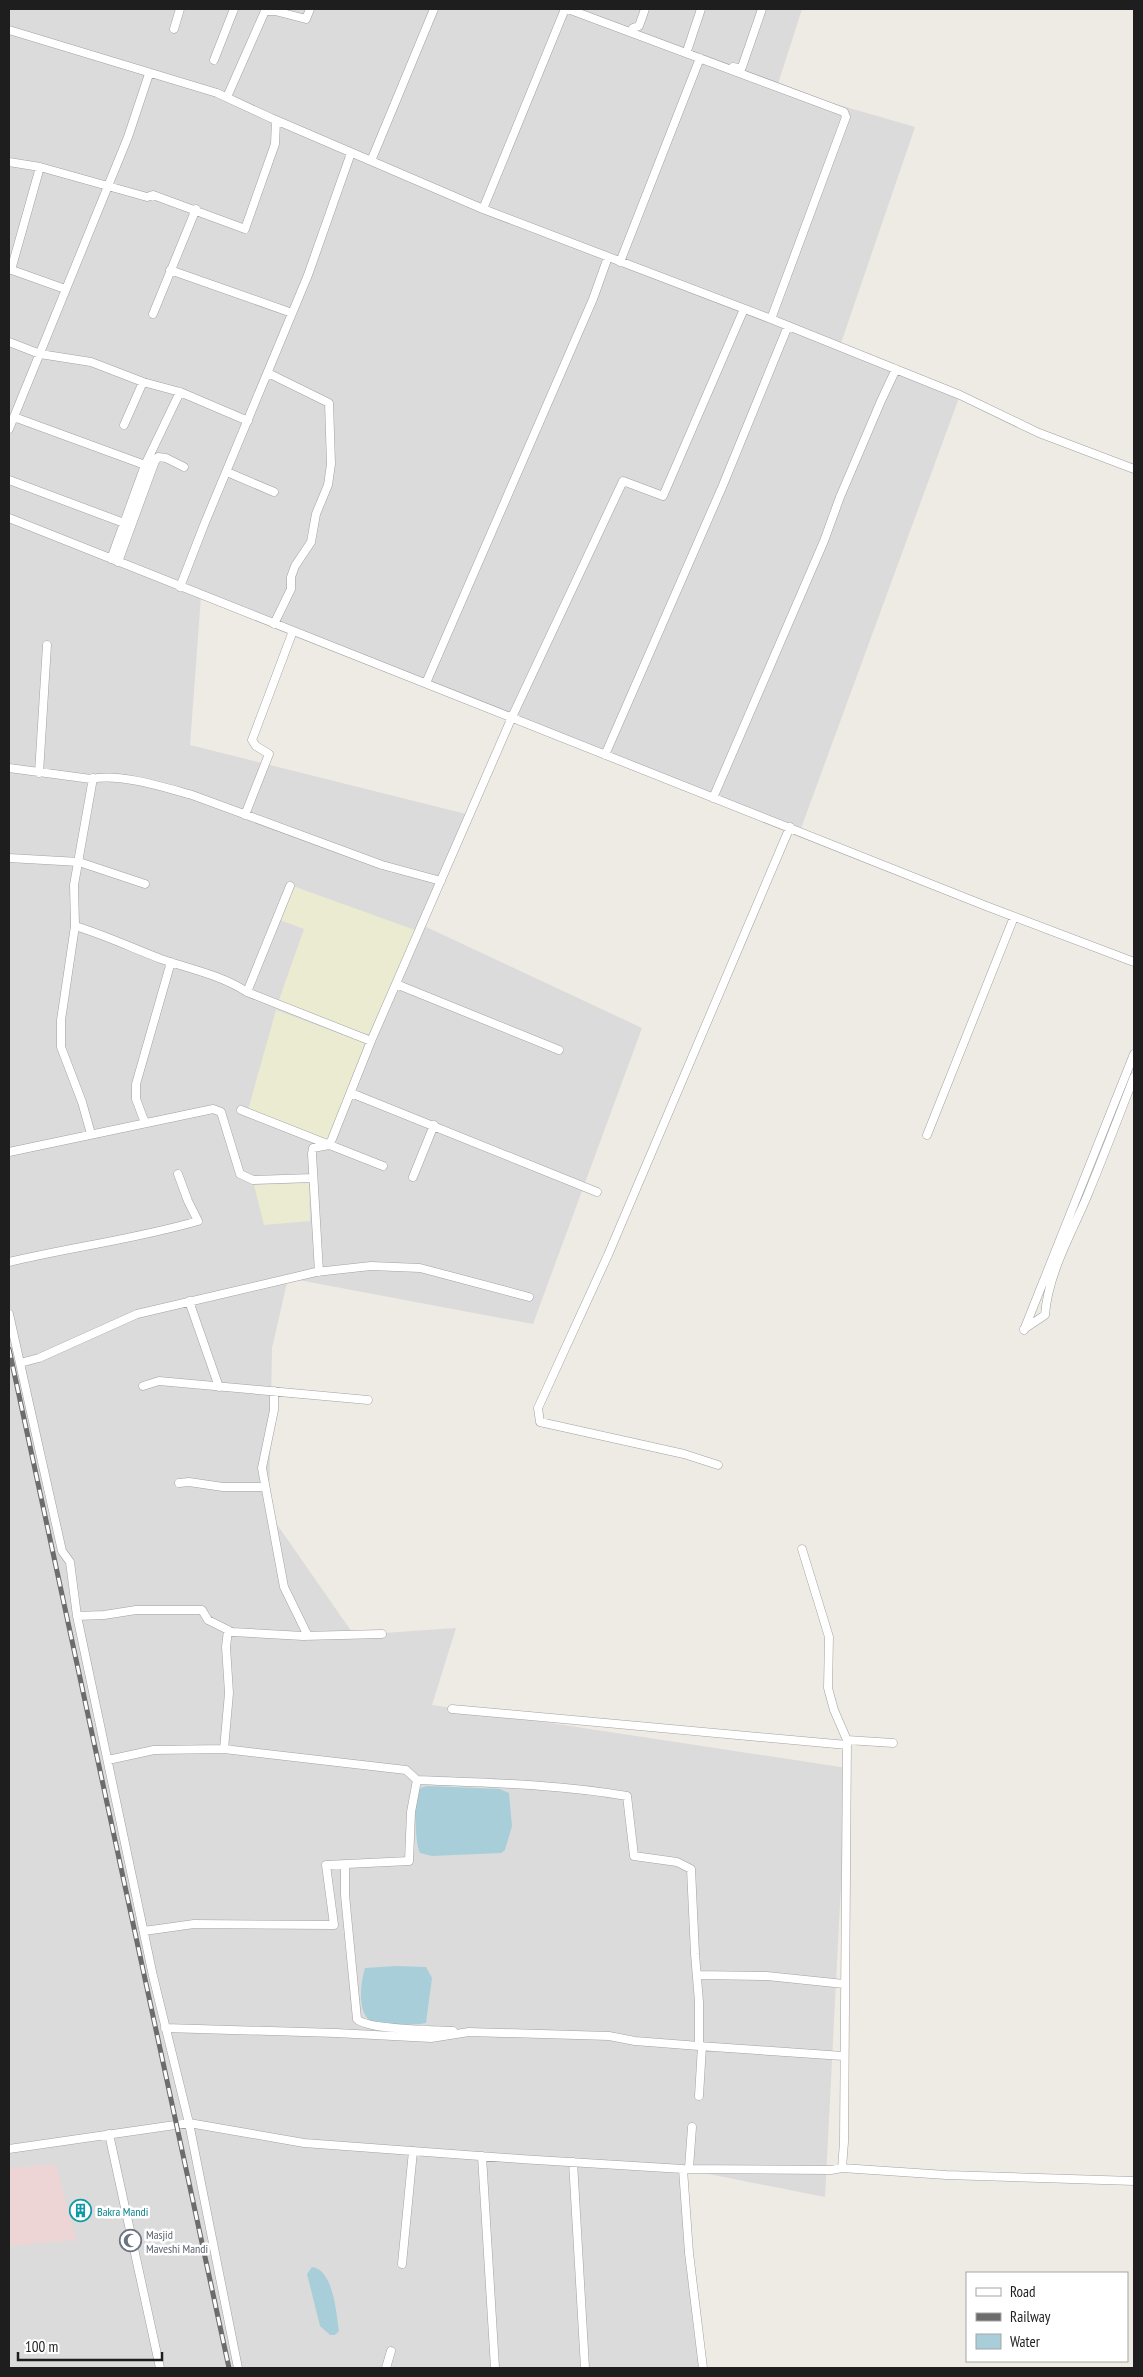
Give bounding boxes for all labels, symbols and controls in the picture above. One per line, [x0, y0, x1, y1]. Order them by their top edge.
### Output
building icon: Bakra Mandi [69, 2199, 93, 2223]
place label: Bakra Mandi [97, 2204, 148, 2219]
place label: Masjid Maveshi Mandi [146, 2227, 208, 2256]
mosque icon: Masjid Maveshi Mandi [118, 2229, 142, 2253]
legend [966, 2272, 1128, 2362]
text: Road [1010, 2282, 1036, 2301]
text: Railway [1010, 2307, 1051, 2326]
scale bar [18, 2330, 161, 2362]
text: Water [1010, 2332, 1041, 2351]
text: 100 m [25, 2337, 58, 2356]

